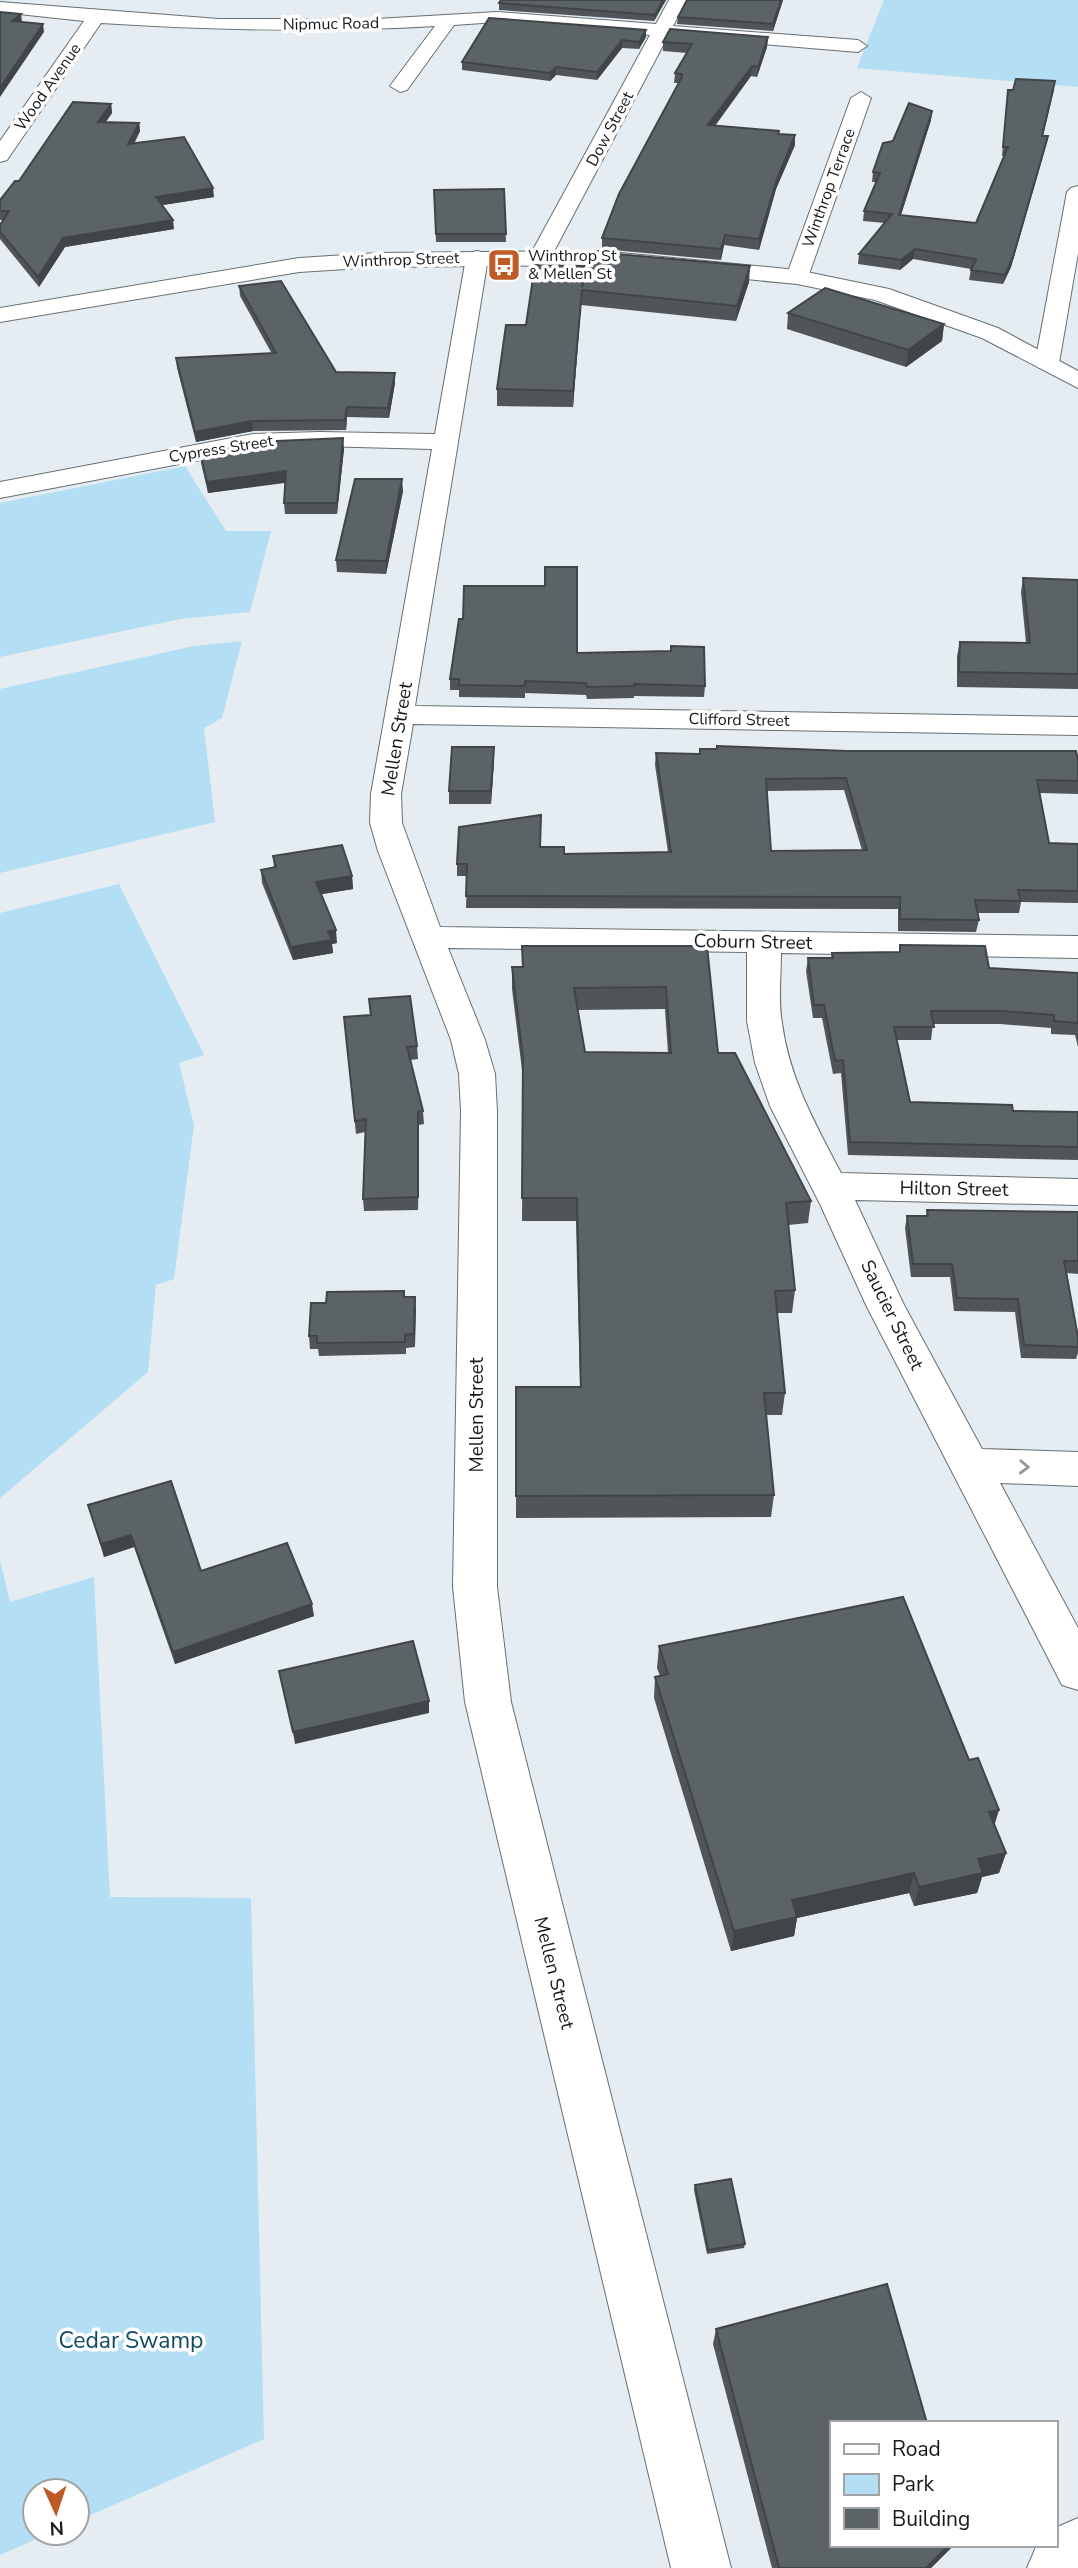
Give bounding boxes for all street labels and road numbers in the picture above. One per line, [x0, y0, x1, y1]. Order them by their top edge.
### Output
street label: Nipmuc Road [283, 12, 379, 36]
street label: Wood Avenue [10, 39, 86, 135]
street label: Dow Street [581, 87, 639, 170]
street label: Winthrop Terrace [797, 125, 861, 251]
street label: Winthrop Street [342, 247, 460, 273]
street label: Cypress Street [167, 430, 275, 468]
street label: Mellen Street [375, 680, 419, 798]
street label: Clifford Street [688, 708, 790, 732]
street label: Coburn Street [693, 928, 813, 956]
street label: Hilton Street [899, 1175, 1009, 1203]
street label: Saucier Street [854, 1256, 930, 1375]
street label: Mellen Street [464, 1357, 490, 1473]
street label: Mellen Street [527, 1914, 581, 2032]

